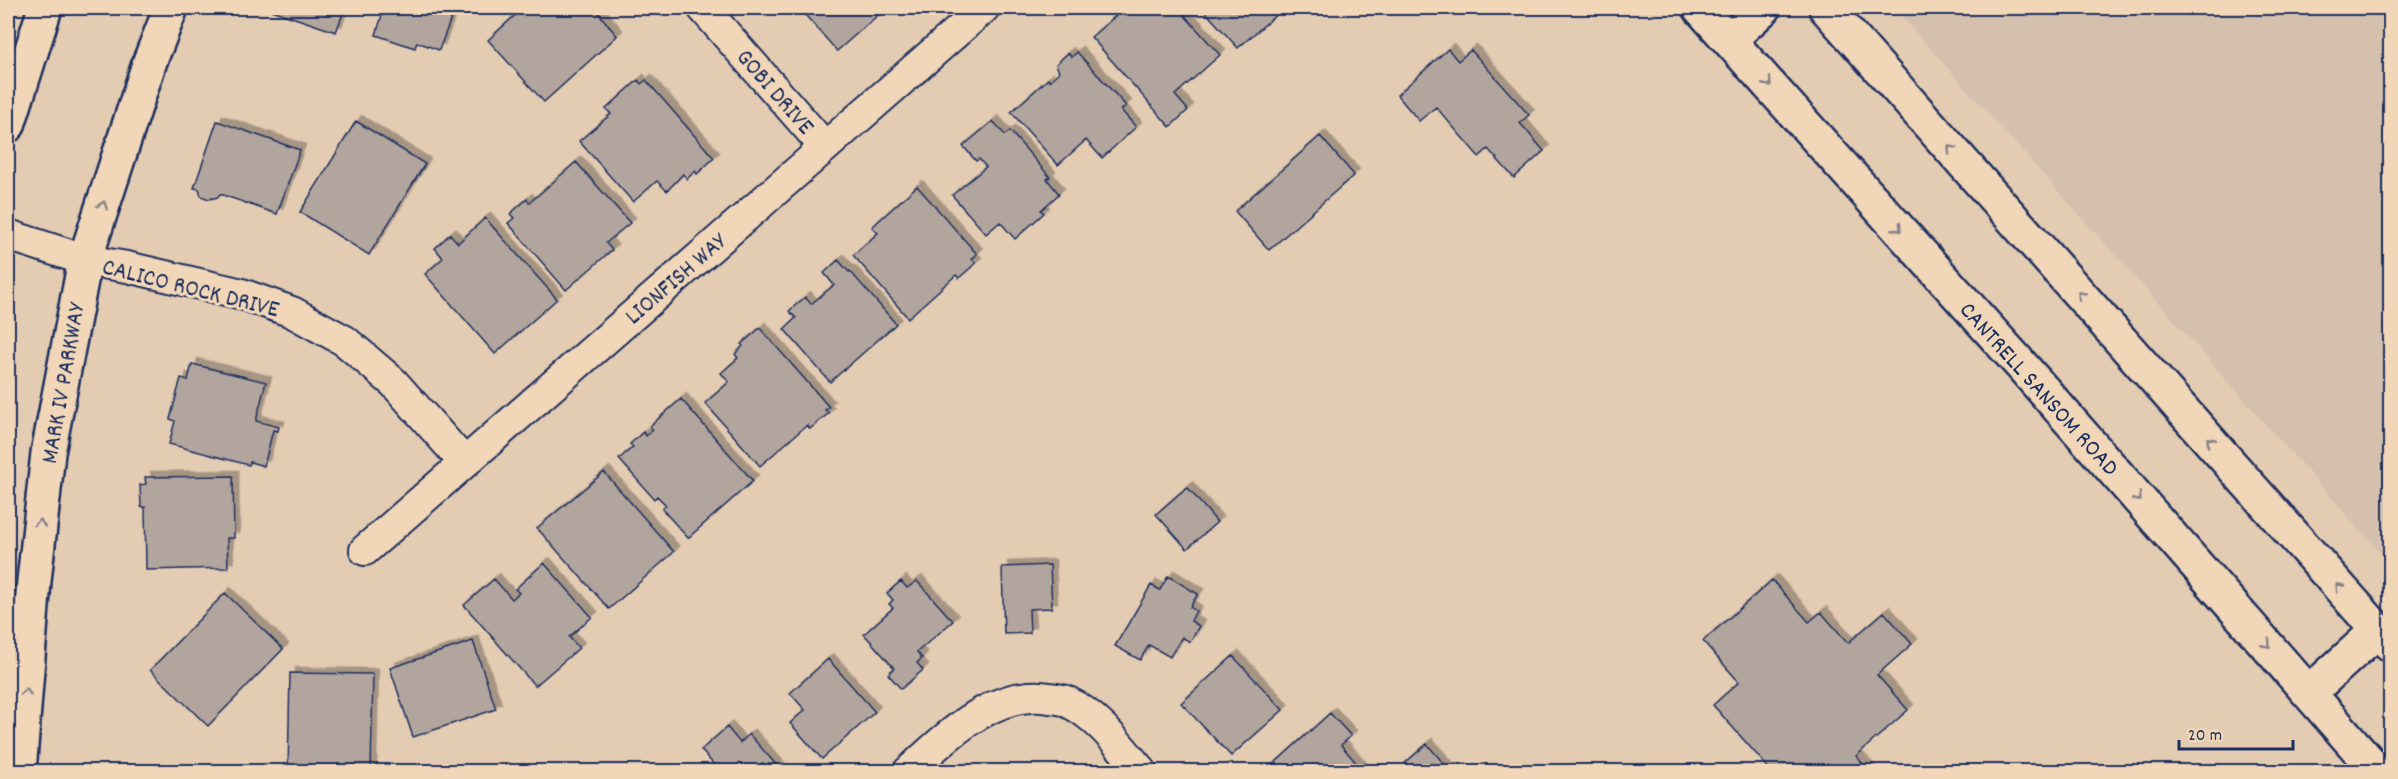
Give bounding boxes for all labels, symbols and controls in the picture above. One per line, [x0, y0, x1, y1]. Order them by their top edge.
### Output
street label: GOBI DRIVE [727, 43, 821, 144]
one-way arrow [1761, 76, 1772, 87]
one-way arrow [1947, 145, 1958, 156]
one-way arrow [95, 200, 108, 211]
one-way arrow [1891, 222, 1902, 232]
street label: LIONFISH WAY [619, 226, 736, 334]
street label: CALICO ROCK DRIVE [98, 251, 282, 328]
one-way arrow [2077, 291, 2088, 302]
street label: CANTRELL SANSOM ROAD [1950, 295, 2126, 485]
street label: MARK IV PARKWAY [34, 299, 96, 466]
one-way arrow [2206, 437, 2217, 448]
one-way arrow [2131, 491, 2142, 502]
one-way arrow [33, 519, 46, 528]
one-way arrow [2336, 582, 2347, 593]
one-way arrow [2260, 637, 2271, 647]
one-way arrow [20, 688, 33, 697]
scale bar [2179, 713, 2293, 751]
text: 20 m [2188, 724, 2222, 749]

